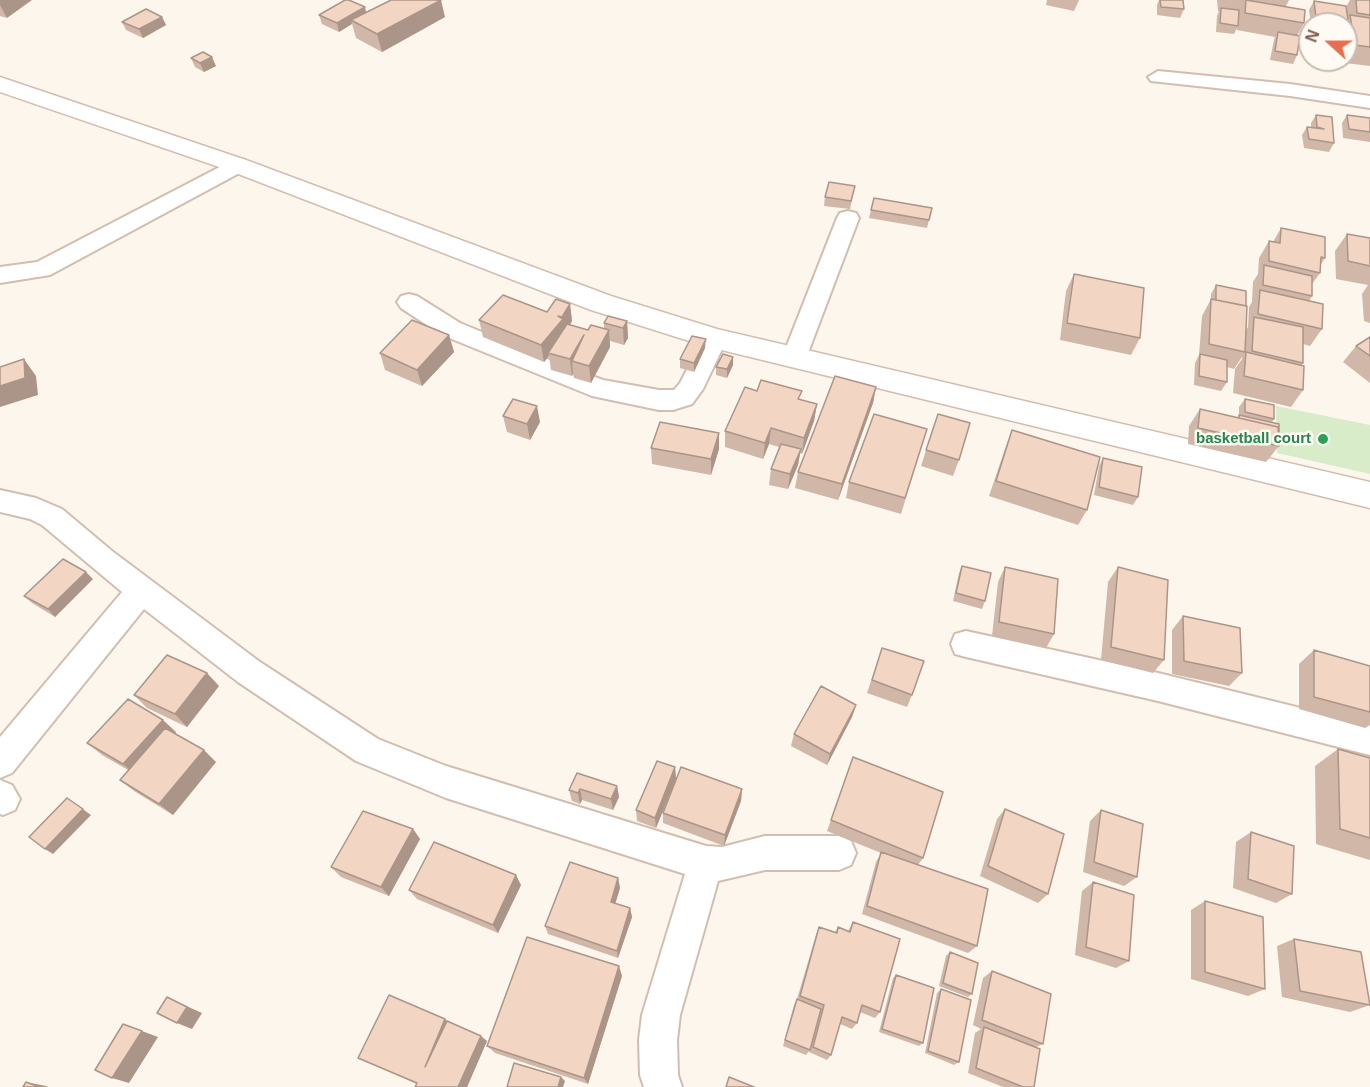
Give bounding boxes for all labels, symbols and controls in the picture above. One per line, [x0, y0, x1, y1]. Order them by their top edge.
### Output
north arrow [1298, 12, 1358, 72]
text: N [1303, 28, 1323, 45]
place label: basketball court [1196, 430, 1311, 448]
marker: basketball court [1316, 432, 1330, 446]

